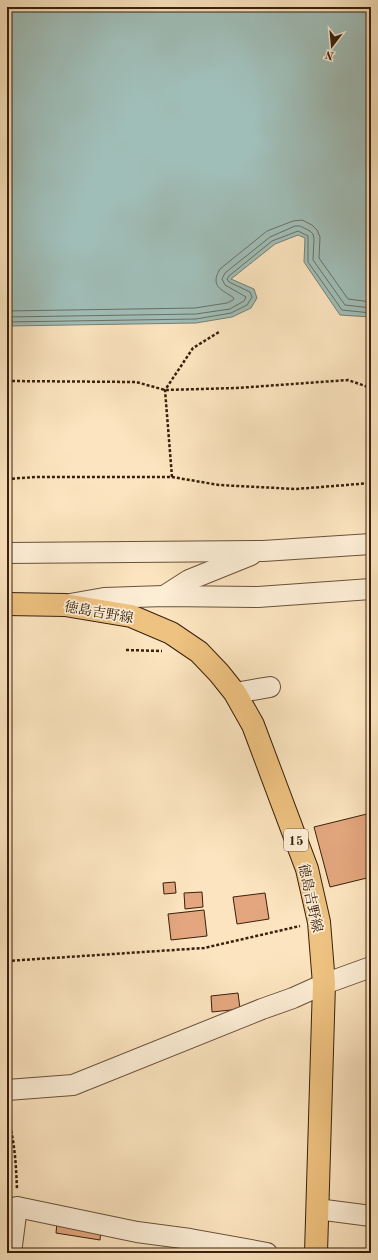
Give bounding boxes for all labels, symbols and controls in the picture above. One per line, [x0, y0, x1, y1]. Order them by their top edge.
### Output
north arrow [312, 26, 352, 66]
text: N [324, 48, 335, 61]
street label: 徳島吉野線 [63, 599, 135, 626]
road number: 15 [284, 829, 308, 851]
street label: 徳島吉野線 [296, 862, 325, 934]

